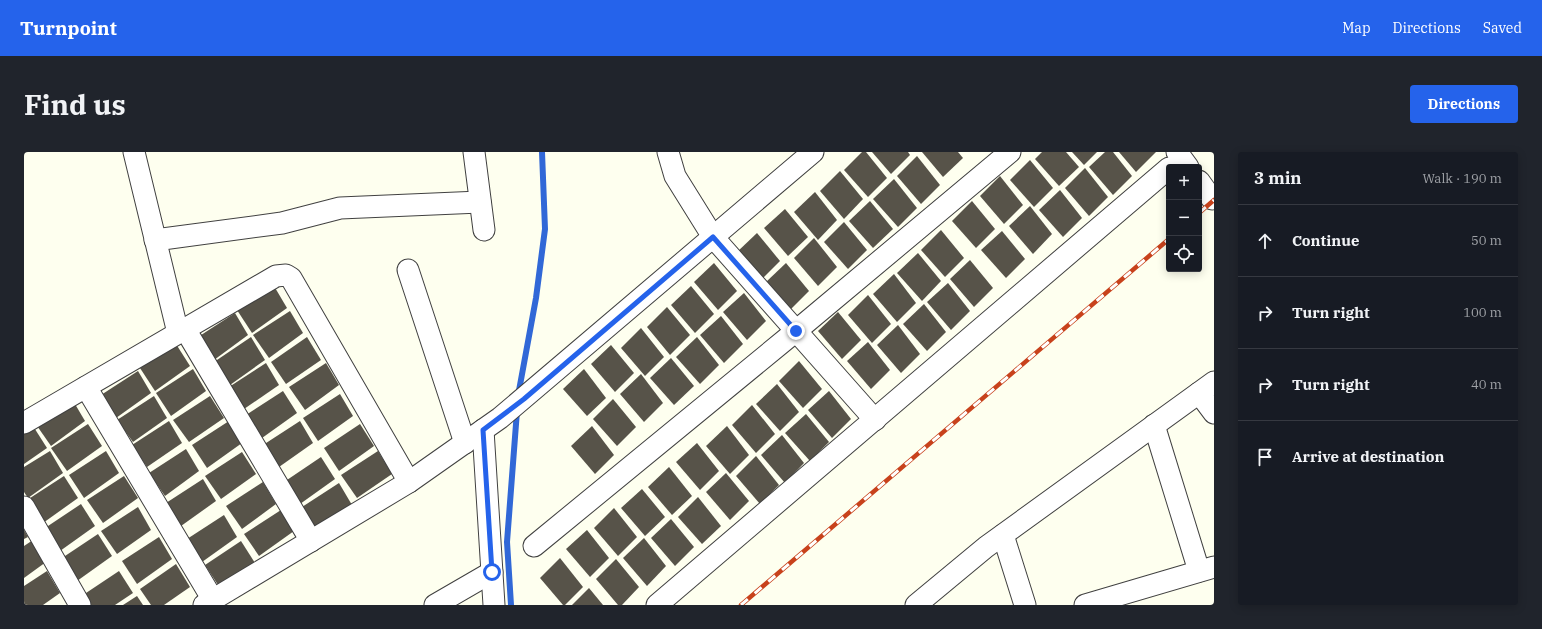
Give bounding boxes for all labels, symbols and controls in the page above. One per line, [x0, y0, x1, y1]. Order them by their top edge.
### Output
text: Turnpoint [20, 16, 117, 40]
text: Map [1342, 19, 1371, 37]
text: Directions [1393, 19, 1461, 37]
text: Saved [1483, 19, 1522, 37]
button: Directions [1410, 85, 1518, 123]
text: Find us [24, 86, 126, 123]
map controls [1166, 164, 1202, 272]
button: + [1166, 164, 1202, 200]
text: 3 min [1254, 167, 1302, 189]
text: Walk · 190 m [1423, 170, 1502, 187]
button: − [1166, 200, 1202, 236]
icon: ahead [1254, 230, 1276, 252]
text: Continue [1292, 231, 1359, 250]
text: 50 m [1471, 232, 1502, 249]
button: locate [1166, 236, 1202, 272]
icon: right [1254, 302, 1276, 324]
text: Turn right [1292, 303, 1370, 322]
text: 100 m [1463, 304, 1502, 321]
route end [787, 322, 805, 340]
icon: right [1254, 374, 1276, 396]
text: Turn right [1292, 375, 1370, 394]
text: 40 m [1471, 376, 1502, 393]
icon: arrive [1254, 446, 1276, 468]
text: Arrive at destination [1292, 447, 1444, 466]
route start [483, 563, 501, 581]

